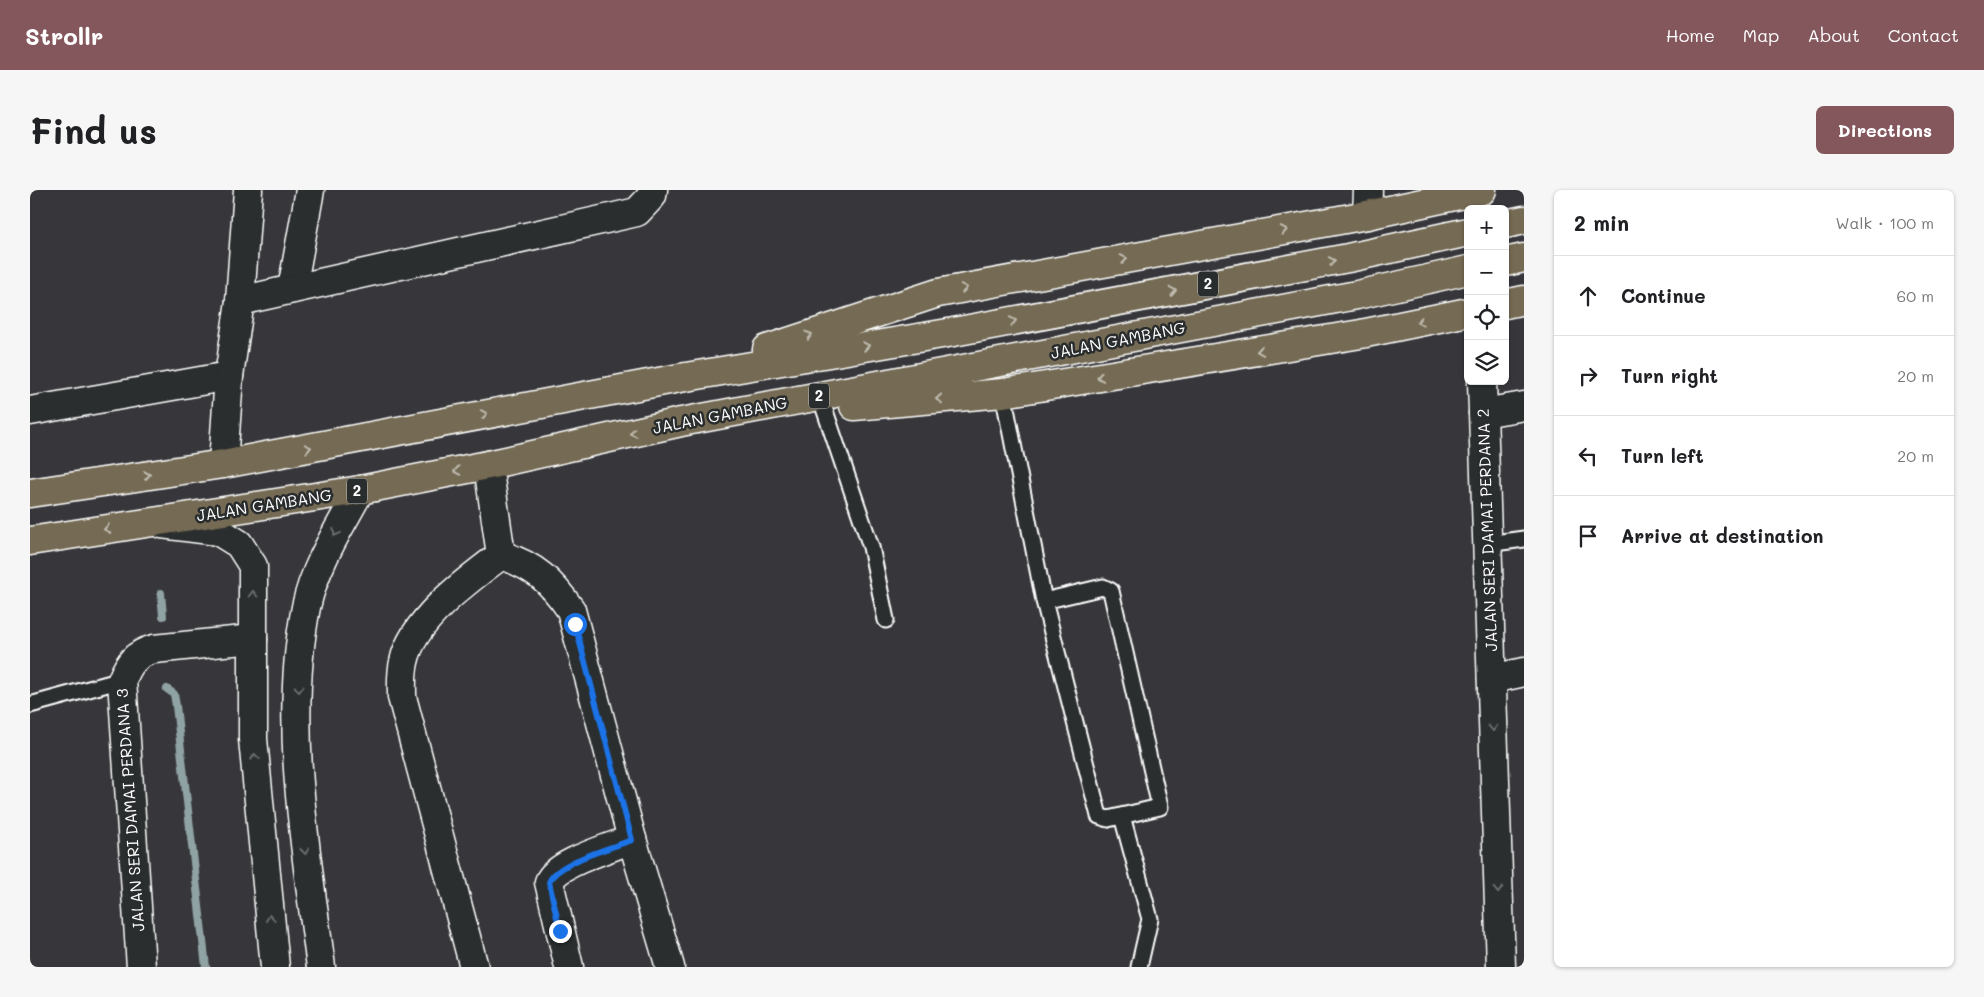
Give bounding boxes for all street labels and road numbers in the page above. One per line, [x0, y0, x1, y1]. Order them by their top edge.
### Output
road number: 2 [1198, 272, 1218, 296]
street label: JALAN GAMBANG [1049, 316, 1187, 363]
road number: 2 [809, 384, 829, 408]
street label: JALAN GAMBANG [651, 391, 789, 438]
street label: JALAN SERI DAMAI PERDANA 2 [1472, 408, 1501, 652]
road number: 2 [347, 478, 367, 504]
street label: JALAN GAMBANG [195, 483, 333, 526]
street label: JALAN SERI DAMAI PERDANA 3 [111, 688, 148, 932]

